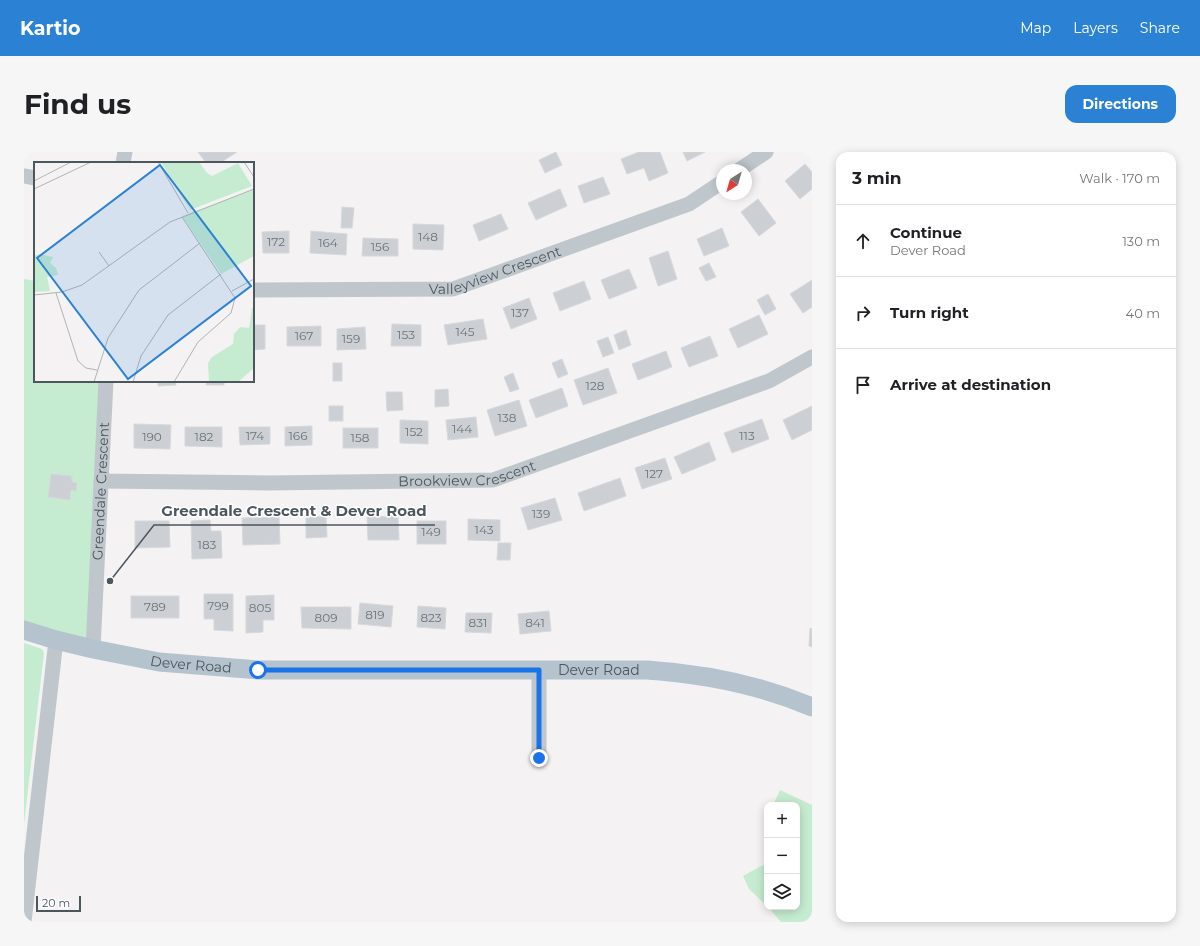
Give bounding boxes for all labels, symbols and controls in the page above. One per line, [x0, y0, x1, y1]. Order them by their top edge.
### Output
text: Kartio [20, 17, 80, 40]
text: Map [1020, 19, 1051, 37]
text: Layers [1073, 19, 1118, 37]
text: Share [1140, 19, 1180, 37]
button: Directions [1065, 85, 1176, 123]
text: Find us [24, 87, 131, 121]
inset map [34, 162, 254, 382]
north arrow [716, 164, 752, 200]
text: 3 min [852, 168, 902, 188]
text: Walk · 170 m [1079, 170, 1160, 186]
text: Continue [890, 223, 962, 242]
house number: 148 [418, 229, 438, 244]
icon: ahead [852, 230, 874, 252]
text: 130 m [1122, 233, 1160, 249]
house number: 172 [267, 234, 285, 249]
house number: 164 [318, 235, 338, 250]
house number: 156 [371, 239, 389, 254]
street label: Valleyview Crescent [429, 242, 564, 298]
text: Dever Road [890, 242, 966, 258]
icon: right [852, 302, 874, 324]
text: Turn right [890, 303, 969, 322]
house number: 137 [511, 305, 529, 320]
text: 40 m [1126, 305, 1160, 321]
house number: 145 [455, 324, 475, 339]
house number: 153 [397, 327, 415, 342]
house number: 167 [295, 328, 313, 343]
house number: 159 [342, 331, 360, 346]
icon: arrive [852, 374, 874, 396]
text: Arrive at destination [890, 375, 1051, 394]
house number: 128 [586, 378, 605, 393]
house number: 138 [498, 410, 517, 425]
street label: Greendale Crescent [88, 421, 113, 561]
house number: 144 [452, 421, 472, 436]
house number: 152 [405, 424, 423, 439]
house number: 174 [246, 428, 264, 443]
house number: 166 [289, 428, 307, 443]
house number: 113 [739, 428, 755, 443]
house number: 190 [142, 429, 162, 444]
house number: 182 [195, 429, 214, 444]
house number: 158 [351, 430, 370, 445]
street label: Brookview Crescent [398, 456, 538, 490]
house number: 127 [645, 466, 663, 481]
callout: Greendale Crescent & Dever Road [154, 498, 435, 525]
text: Greendale Crescent & Dever Road [161, 501, 427, 520]
house number: 139 [532, 506, 550, 521]
house number: 143 [475, 522, 494, 537]
house number: 149 [421, 524, 441, 539]
house number: 183 [198, 537, 217, 552]
house number: 799 [207, 598, 229, 613]
house number: 789 [144, 599, 166, 614]
house number: 805 [249, 600, 271, 615]
house number: 819 [365, 607, 385, 622]
house number: 809 [315, 610, 337, 625]
house number: 823 [420, 610, 442, 625]
house number: 831 [469, 615, 487, 630]
house number: 841 [525, 615, 545, 630]
street label: Dever Road [149, 651, 232, 677]
route start [249, 661, 267, 679]
street label: Dever Road [558, 661, 640, 679]
route end [530, 749, 548, 767]
map controls [764, 802, 800, 910]
button: + [764, 802, 800, 838]
button: − [764, 838, 800, 874]
button: layers [764, 874, 800, 910]
scale bar [36, 894, 81, 913]
text: 20 m [42, 896, 70, 910]

